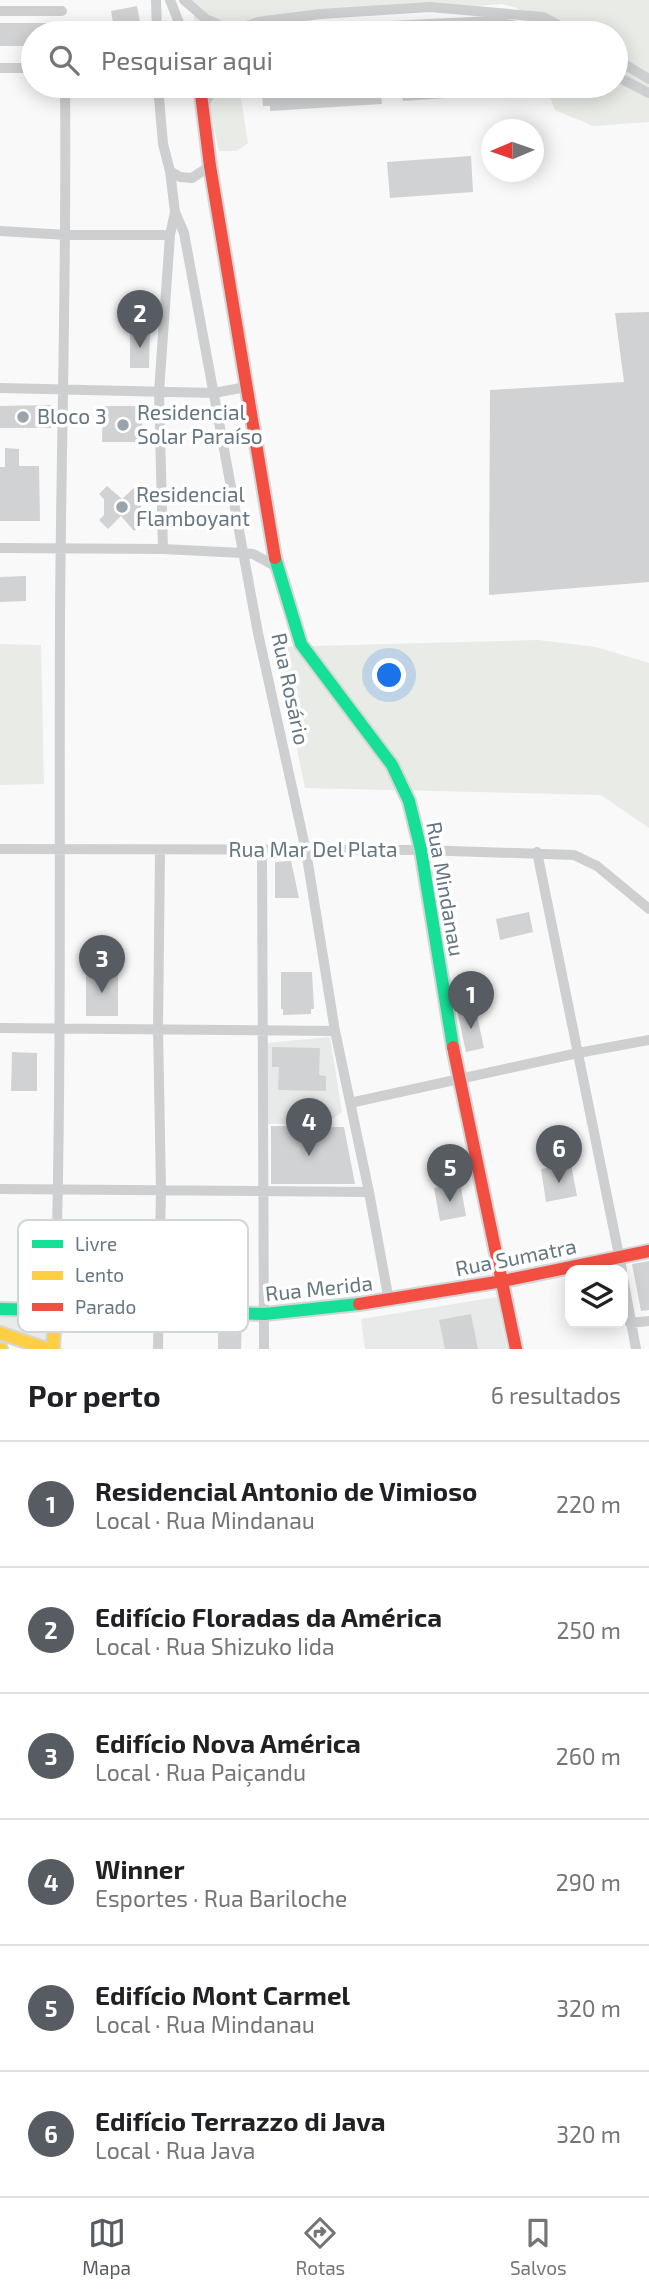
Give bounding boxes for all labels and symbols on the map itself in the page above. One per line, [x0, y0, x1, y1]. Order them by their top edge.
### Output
north arrow [481, 119, 544, 182]
pin: 2 [117, 290, 163, 348]
place label: Residencial Solar Paraíso [137, 399, 263, 448]
place label: Bloco 3 [37, 403, 107, 428]
marker: Bloco 3 [15, 409, 31, 425]
marker: Residencial Solar Paraíso [115, 417, 131, 433]
place label: Residencial Flamboyant [136, 481, 250, 530]
marker: Residencial Flamboyant [114, 499, 130, 515]
street label: Rua Rosário [267, 630, 316, 747]
your location [372, 658, 406, 692]
street label: Rua Mindanau [422, 819, 471, 958]
street label: Rua Mar Del Plata [228, 836, 398, 861]
pin: 3 [79, 935, 125, 993]
pin: 1 [448, 971, 494, 1029]
pin: 4 [286, 1098, 332, 1156]
pin: 6 [536, 1125, 582, 1183]
pin: 5 [427, 1144, 473, 1202]
legend [18, 1220, 248, 1332]
text: Livre [75, 1232, 117, 1255]
street label: Rua Sumatra [453, 1233, 578, 1281]
text: Lento [75, 1263, 124, 1286]
street label: Rua Merida [264, 1269, 374, 1306]
text: Parado [75, 1295, 136, 1318]

